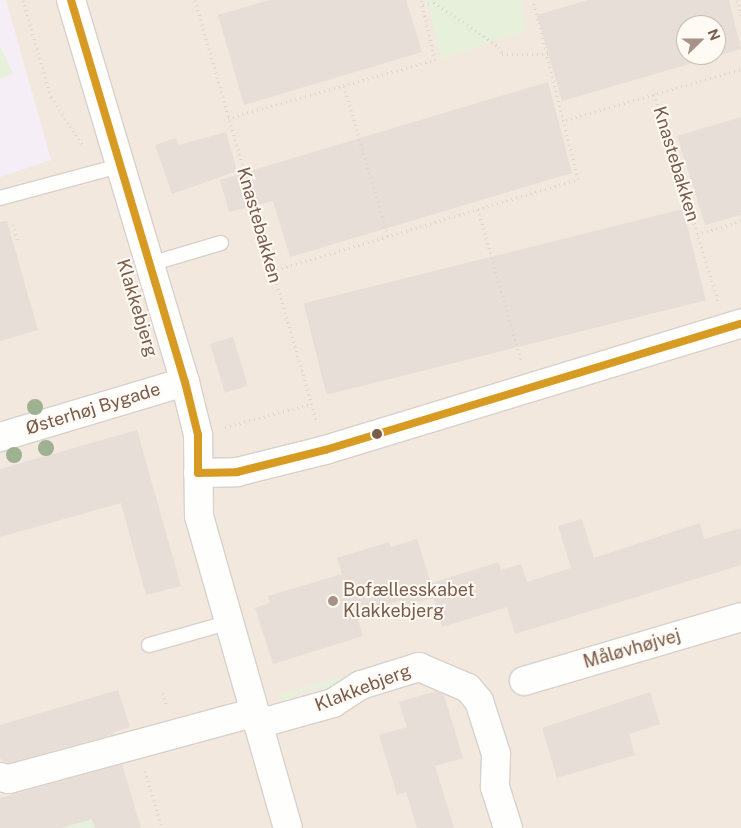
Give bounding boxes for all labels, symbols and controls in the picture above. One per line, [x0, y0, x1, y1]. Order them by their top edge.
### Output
north arrow [676, 15, 726, 65]
text: N [705, 27, 723, 43]
street label: Knastebakken [648, 104, 704, 224]
street label: Knastebakken [232, 165, 286, 285]
street label: Klakkebjerg [112, 256, 162, 360]
street label: Østerhøj Bygade [23, 378, 163, 440]
unlabelled marker [372, 429, 382, 439]
place label: Bofællesskabet Klakkebjerg [343, 580, 474, 622]
marker: Bofællesskabet Klakkebjerg [327, 595, 339, 607]
street label: Måløvhøjvej [581, 625, 683, 673]
street label: Klakkebjerg [312, 660, 414, 716]

